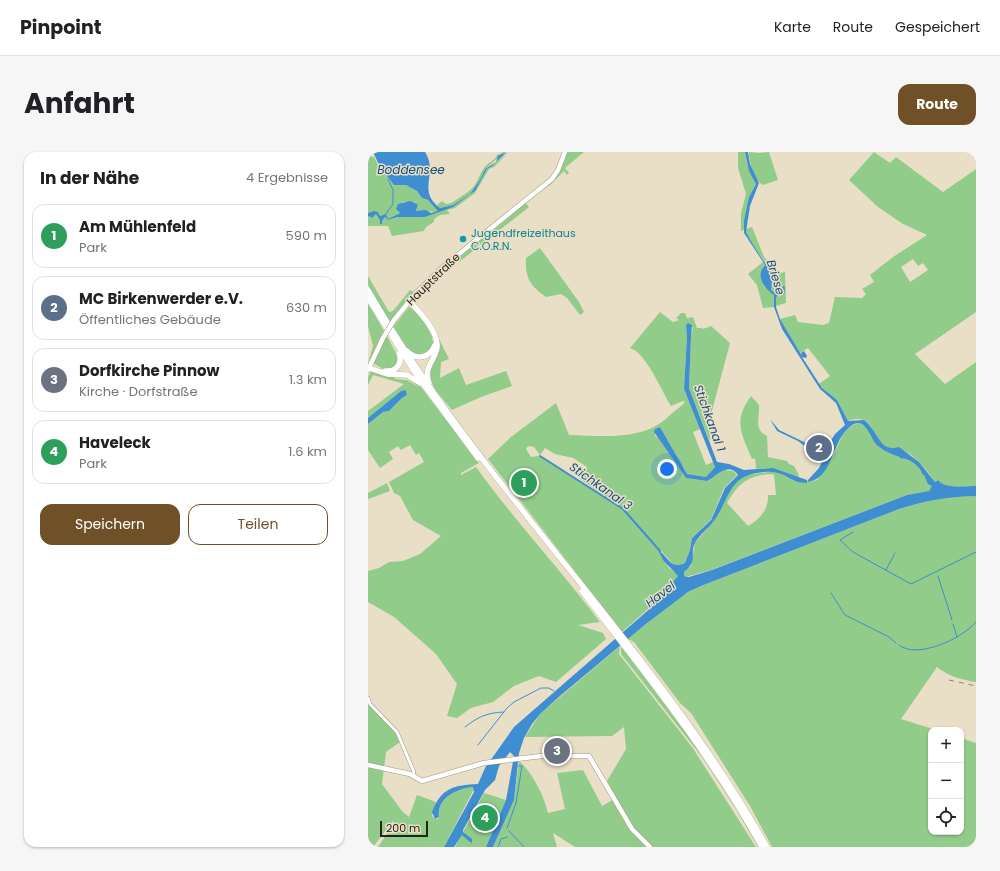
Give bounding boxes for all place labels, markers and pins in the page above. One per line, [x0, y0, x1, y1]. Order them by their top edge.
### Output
place label: Jugendfreizeithaus C.O.R.N. [471, 225, 576, 254]
marker: Jugendfreizeithaus C.O.R.N. [458, 234, 468, 244]
pin: 2 [806, 433, 832, 463]
pin: 1 [511, 468, 537, 498]
pin: 3 [544, 736, 570, 766]
pin: 4 [472, 803, 498, 833]

